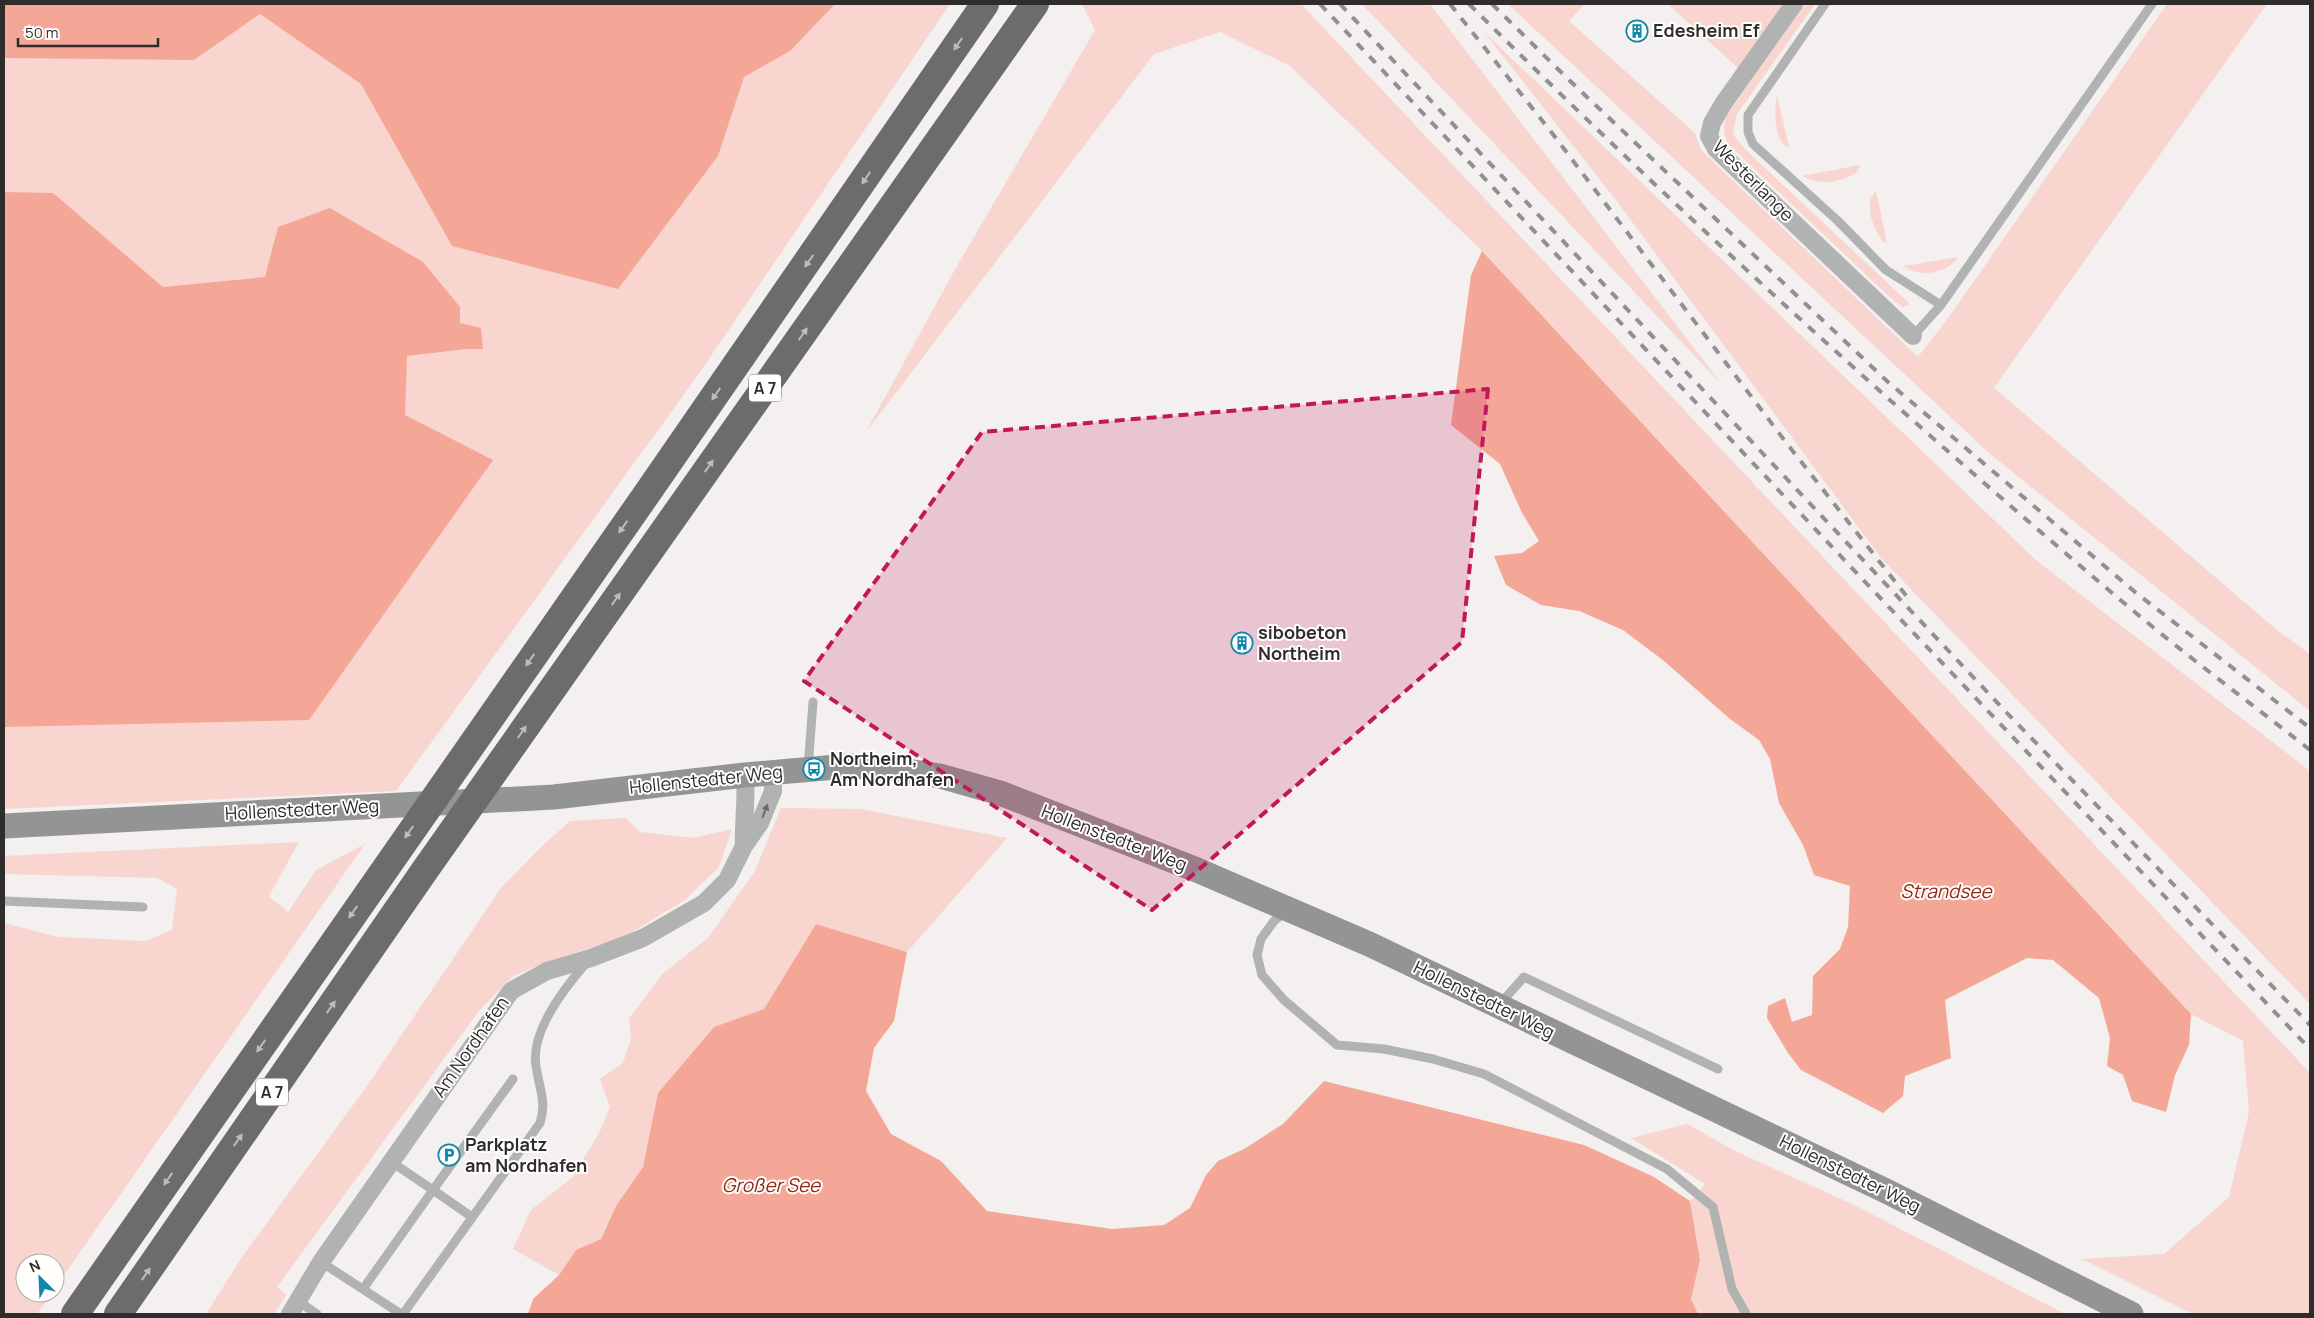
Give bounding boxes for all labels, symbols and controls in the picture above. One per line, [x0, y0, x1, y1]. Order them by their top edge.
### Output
scale bar [18, 15, 158, 47]
place label: Edesheim Ef [1653, 18, 1760, 42]
building icon: Edesheim Ef [1625, 19, 1649, 43]
text: 50 m [25, 22, 59, 43]
one-way arrow [953, 37, 963, 51]
street label: Westerlange [1708, 134, 1800, 226]
one-way arrow [861, 172, 871, 185]
one-way arrow [804, 254, 814, 268]
one-way arrow [798, 327, 808, 340]
road number: A 7 [749, 374, 781, 402]
one-way arrow [711, 387, 721, 401]
one-way arrow [704, 460, 714, 473]
one-way arrow [618, 520, 628, 534]
one-way arrow [611, 592, 621, 606]
place label: sibobeton Northeim [1258, 620, 1347, 665]
building icon: sibobeton Northeim [1230, 631, 1254, 655]
one-way arrow [525, 653, 535, 667]
one-way arrow [517, 725, 527, 739]
place label: Northeim, Am Nordhafen [830, 746, 954, 791]
bus stop icon: Northeim, Am Nordhafen [802, 757, 826, 781]
street label: Hollenstedter Weg [628, 759, 784, 799]
street label: Hollenstedter Weg [224, 793, 380, 825]
street label: Hollenstedter Weg [1038, 798, 1191, 876]
one-way arrow [761, 803, 769, 818]
one-way arrow [404, 826, 414, 839]
water label: Strandsee [1900, 878, 1993, 904]
one-way arrow [348, 905, 358, 919]
street label: Hollenstedter Weg [1410, 955, 1559, 1044]
street label: Am Nordhafen [427, 991, 514, 1102]
one-way arrow [326, 1000, 336, 1014]
one-way arrow [256, 1039, 266, 1053]
road number: A 7 [256, 1078, 288, 1106]
street label: Hollenstedter Weg [1776, 1129, 1925, 1218]
place label: Parkplatz am Nordhafen [465, 1132, 587, 1177]
one-way arrow [233, 1134, 243, 1147]
parking icon: Parkplatz am Nordhafen [437, 1143, 461, 1167]
water label: Großer See [722, 1172, 822, 1198]
one-way arrow [163, 1173, 173, 1186]
north arrow [15, 1253, 65, 1303]
text: N [26, 1255, 43, 1276]
one-way arrow [141, 1267, 151, 1281]

